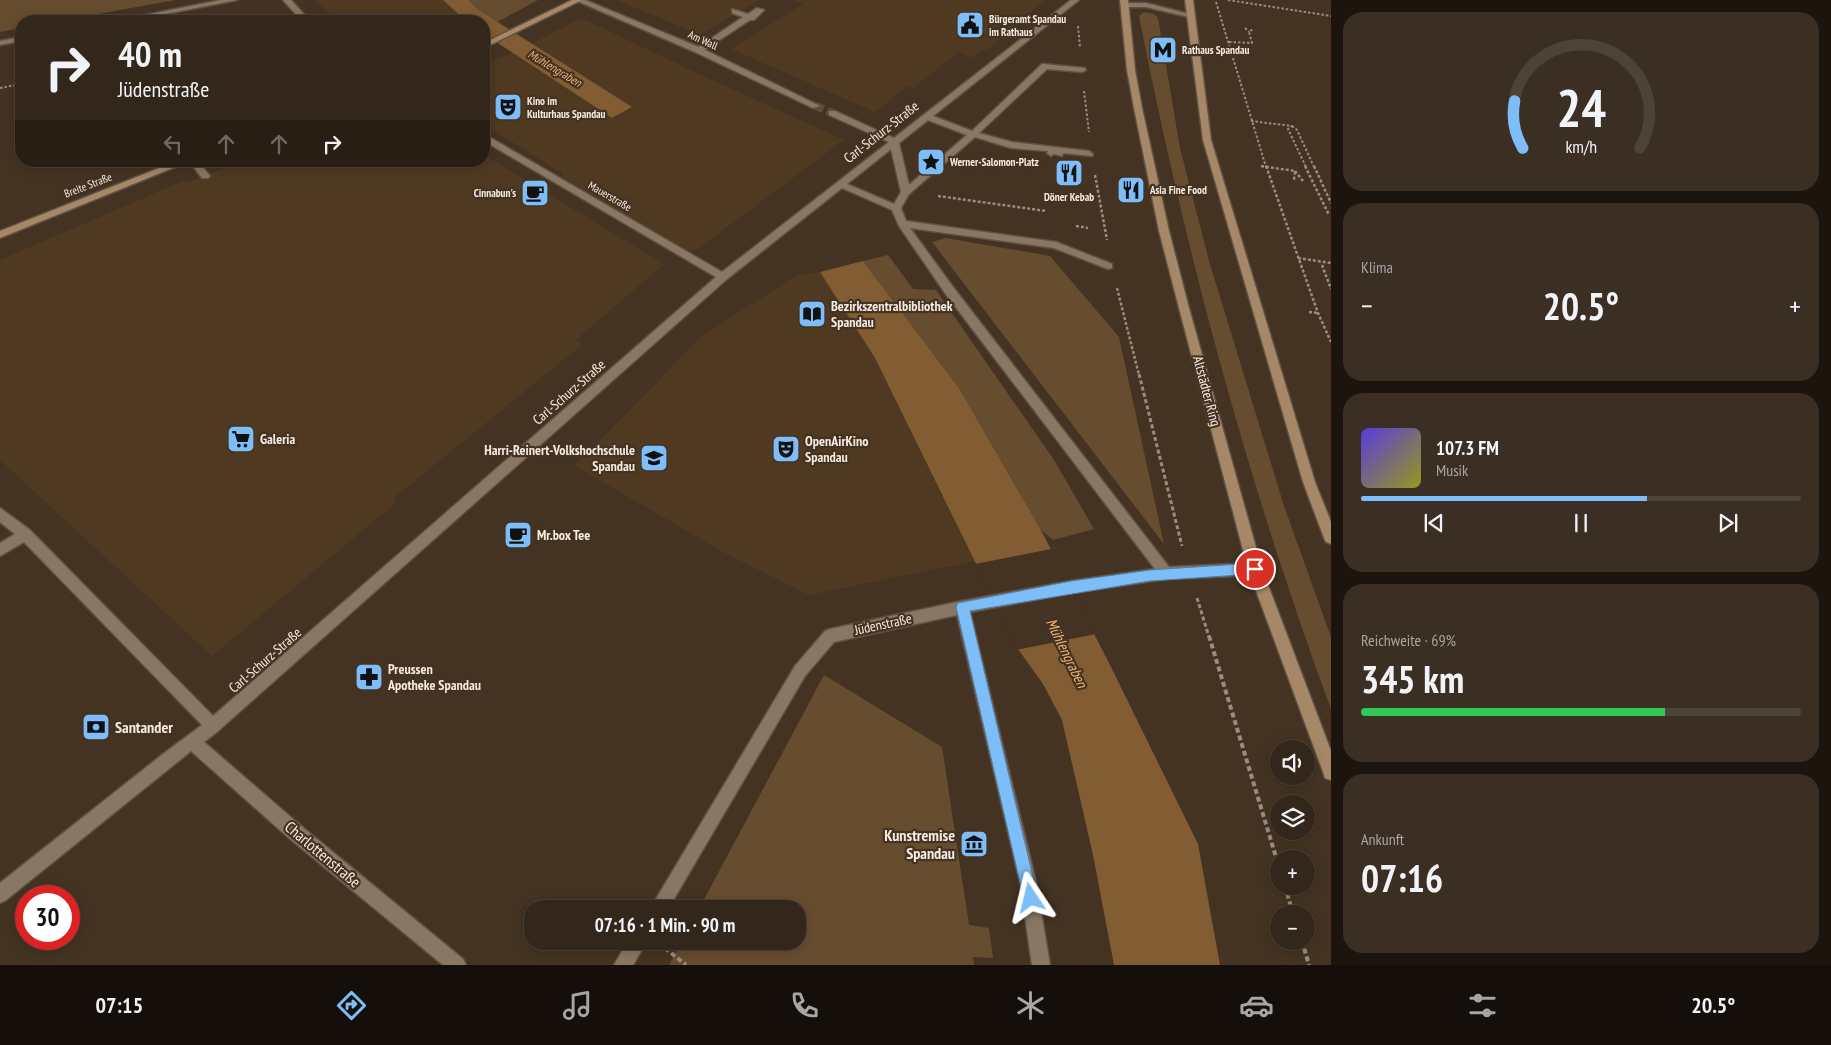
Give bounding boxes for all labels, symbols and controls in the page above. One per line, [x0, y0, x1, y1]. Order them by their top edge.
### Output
public building icon: Bürgeramt Spandau im Rathaus [955, 10, 985, 40]
place label: Bürgeramt Spandau im Rathaus [989, 12, 1066, 39]
street label: Am Wall [686, 27, 720, 53]
text: 40 m [118, 31, 182, 77]
icon: right [35, 35, 100, 100]
metro station icon: Rathaus Spandau [1148, 35, 1178, 65]
place label: Rathaus Spandau [1182, 43, 1249, 57]
water label: Mühlengraben [525, 46, 585, 90]
text: 24 [1556, 74, 1606, 141]
text: Jüdenstraße [118, 75, 209, 103]
theatre icon: Kino im Kulturhaus Spandau [493, 92, 523, 122]
place label: Kino im Kulturhaus Spandau [527, 94, 606, 121]
street label: Carl-Schurz-Straße [840, 97, 922, 167]
icon: left [159, 130, 187, 158]
icon: ahead [212, 130, 240, 158]
icon: ahead [265, 130, 293, 158]
icon: right [318, 130, 346, 158]
text: km/h [1565, 135, 1597, 158]
place icon: Werner-Salomon-Platz [916, 147, 946, 177]
place label: Werner-Salomon-Platz [949, 155, 1039, 169]
restaurant icon: Döner Kebab [1054, 158, 1084, 188]
street label: Breite Straße [62, 169, 114, 200]
restaurant icon: Asia Fine Food [1116, 175, 1146, 205]
cafe icon: Cinnabun's [520, 178, 550, 208]
street label: Mauerstraße [586, 178, 635, 214]
place label: Asia Fine Food [1149, 183, 1207, 197]
place label: Cinnabun's [474, 186, 516, 200]
place label: Döner Kebab [1044, 190, 1094, 204]
text: Klima [1361, 257, 1393, 277]
text: 20.5° [1543, 281, 1619, 330]
text: − [1361, 287, 1373, 324]
text: + [1789, 287, 1801, 324]
place label: Bezirkszentralbibliothek Spandau [831, 297, 953, 331]
library icon: Bezirkszentralbibliothek Spandau [797, 299, 827, 329]
street label: Altstädter Ring [1189, 354, 1225, 428]
street label: Carl-Schurz-Straße [529, 355, 609, 429]
supermarket icon: Galeria [226, 424, 256, 454]
place label: Galeria [260, 430, 295, 448]
place label: OpenAirKino Spandau [805, 432, 868, 466]
theatre icon: OpenAirKino Spandau [771, 434, 801, 464]
text: 107.3 FM [1436, 436, 1499, 460]
place label: Harri-Reinert-Volkshochschule Spandau [484, 441, 635, 475]
school or university icon: Harri-Reinert-Volkshochschule Spandau [639, 443, 669, 473]
text: Musik [1436, 460, 1468, 480]
icon: previous [1420, 509, 1448, 537]
icon: pause [1567, 509, 1595, 537]
icon: next [1714, 509, 1742, 537]
cafe icon: Mr.box Tee [503, 520, 533, 550]
place label: Mr.box Tee [537, 526, 590, 544]
pin [1234, 548, 1276, 590]
icon: arrive [1241, 555, 1269, 583]
street label: Jüdenstraße [852, 609, 913, 639]
water label: Mühlengraben [1042, 615, 1093, 692]
street label: Carl-Schurz-Straße [225, 623, 305, 697]
text: Reichweite · 69% [1361, 630, 1456, 650]
text: 345 km [1361, 654, 1464, 703]
place label: Preussen Apotheke Spandau [387, 660, 481, 694]
pharmacy icon: Preussen Apotheke Spandau [354, 662, 384, 692]
bank icon: Santander [81, 712, 111, 742]
place label: Santander [115, 717, 173, 737]
map controls [1270, 740, 1315, 950]
button: sound [1270, 740, 1315, 785]
button: layers [1270, 795, 1315, 840]
street label: Charlottenstraße [281, 816, 365, 892]
place label: Kunstremise Spandau [884, 825, 955, 863]
museum icon: Kunstremise Spandau [959, 829, 989, 859]
text: Ankunft [1361, 829, 1404, 849]
button: + [1270, 850, 1315, 895]
text: 07:16 [1361, 853, 1443, 902]
position arrow [1004, 871, 1056, 923]
speed limit sign: 30 [15, 885, 80, 950]
button: − [1270, 905, 1315, 950]
text: 07:16 · 1 Min. · 90 m [595, 913, 735, 937]
icon: directions [334, 988, 369, 1023]
icon: music [560, 988, 595, 1023]
icon: phone [787, 988, 822, 1023]
icon: climate [1013, 988, 1048, 1023]
icon: car [1239, 988, 1274, 1023]
icon: filters [1465, 988, 1500, 1023]
text: 07:15 [96, 991, 143, 1019]
text: 20.5° [1691, 991, 1735, 1019]

